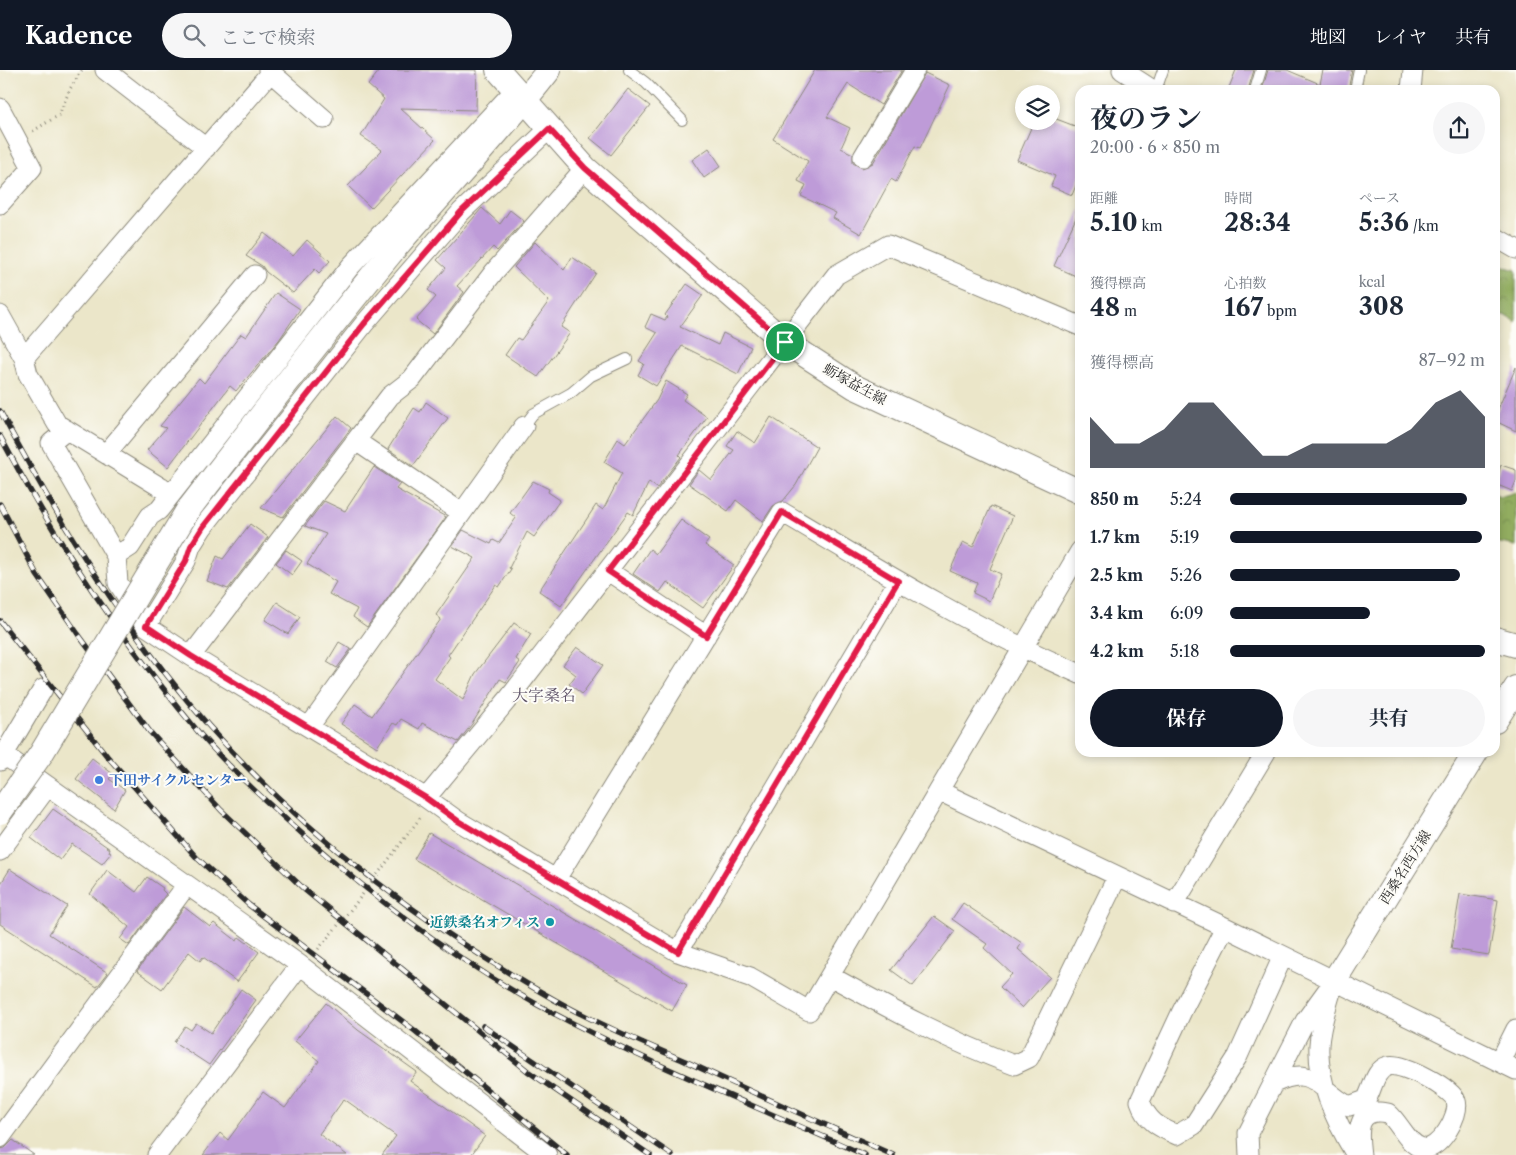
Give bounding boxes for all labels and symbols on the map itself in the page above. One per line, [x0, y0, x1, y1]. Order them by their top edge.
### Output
pin [764, 321, 806, 363]
street label: 蛎塚益生線 [820, 359, 890, 409]
district label: 大字桑名 [512, 685, 576, 705]
place label: 下田サイクルセンター [109, 771, 247, 789]
marker: 下田サイクルセンター [93, 774, 105, 786]
street label: 西桑名西方線 [1375, 827, 1435, 907]
place label: 近鉄桑名オフィス [430, 913, 540, 931]
marker: 近鉄桑名オフィス [544, 916, 556, 928]

